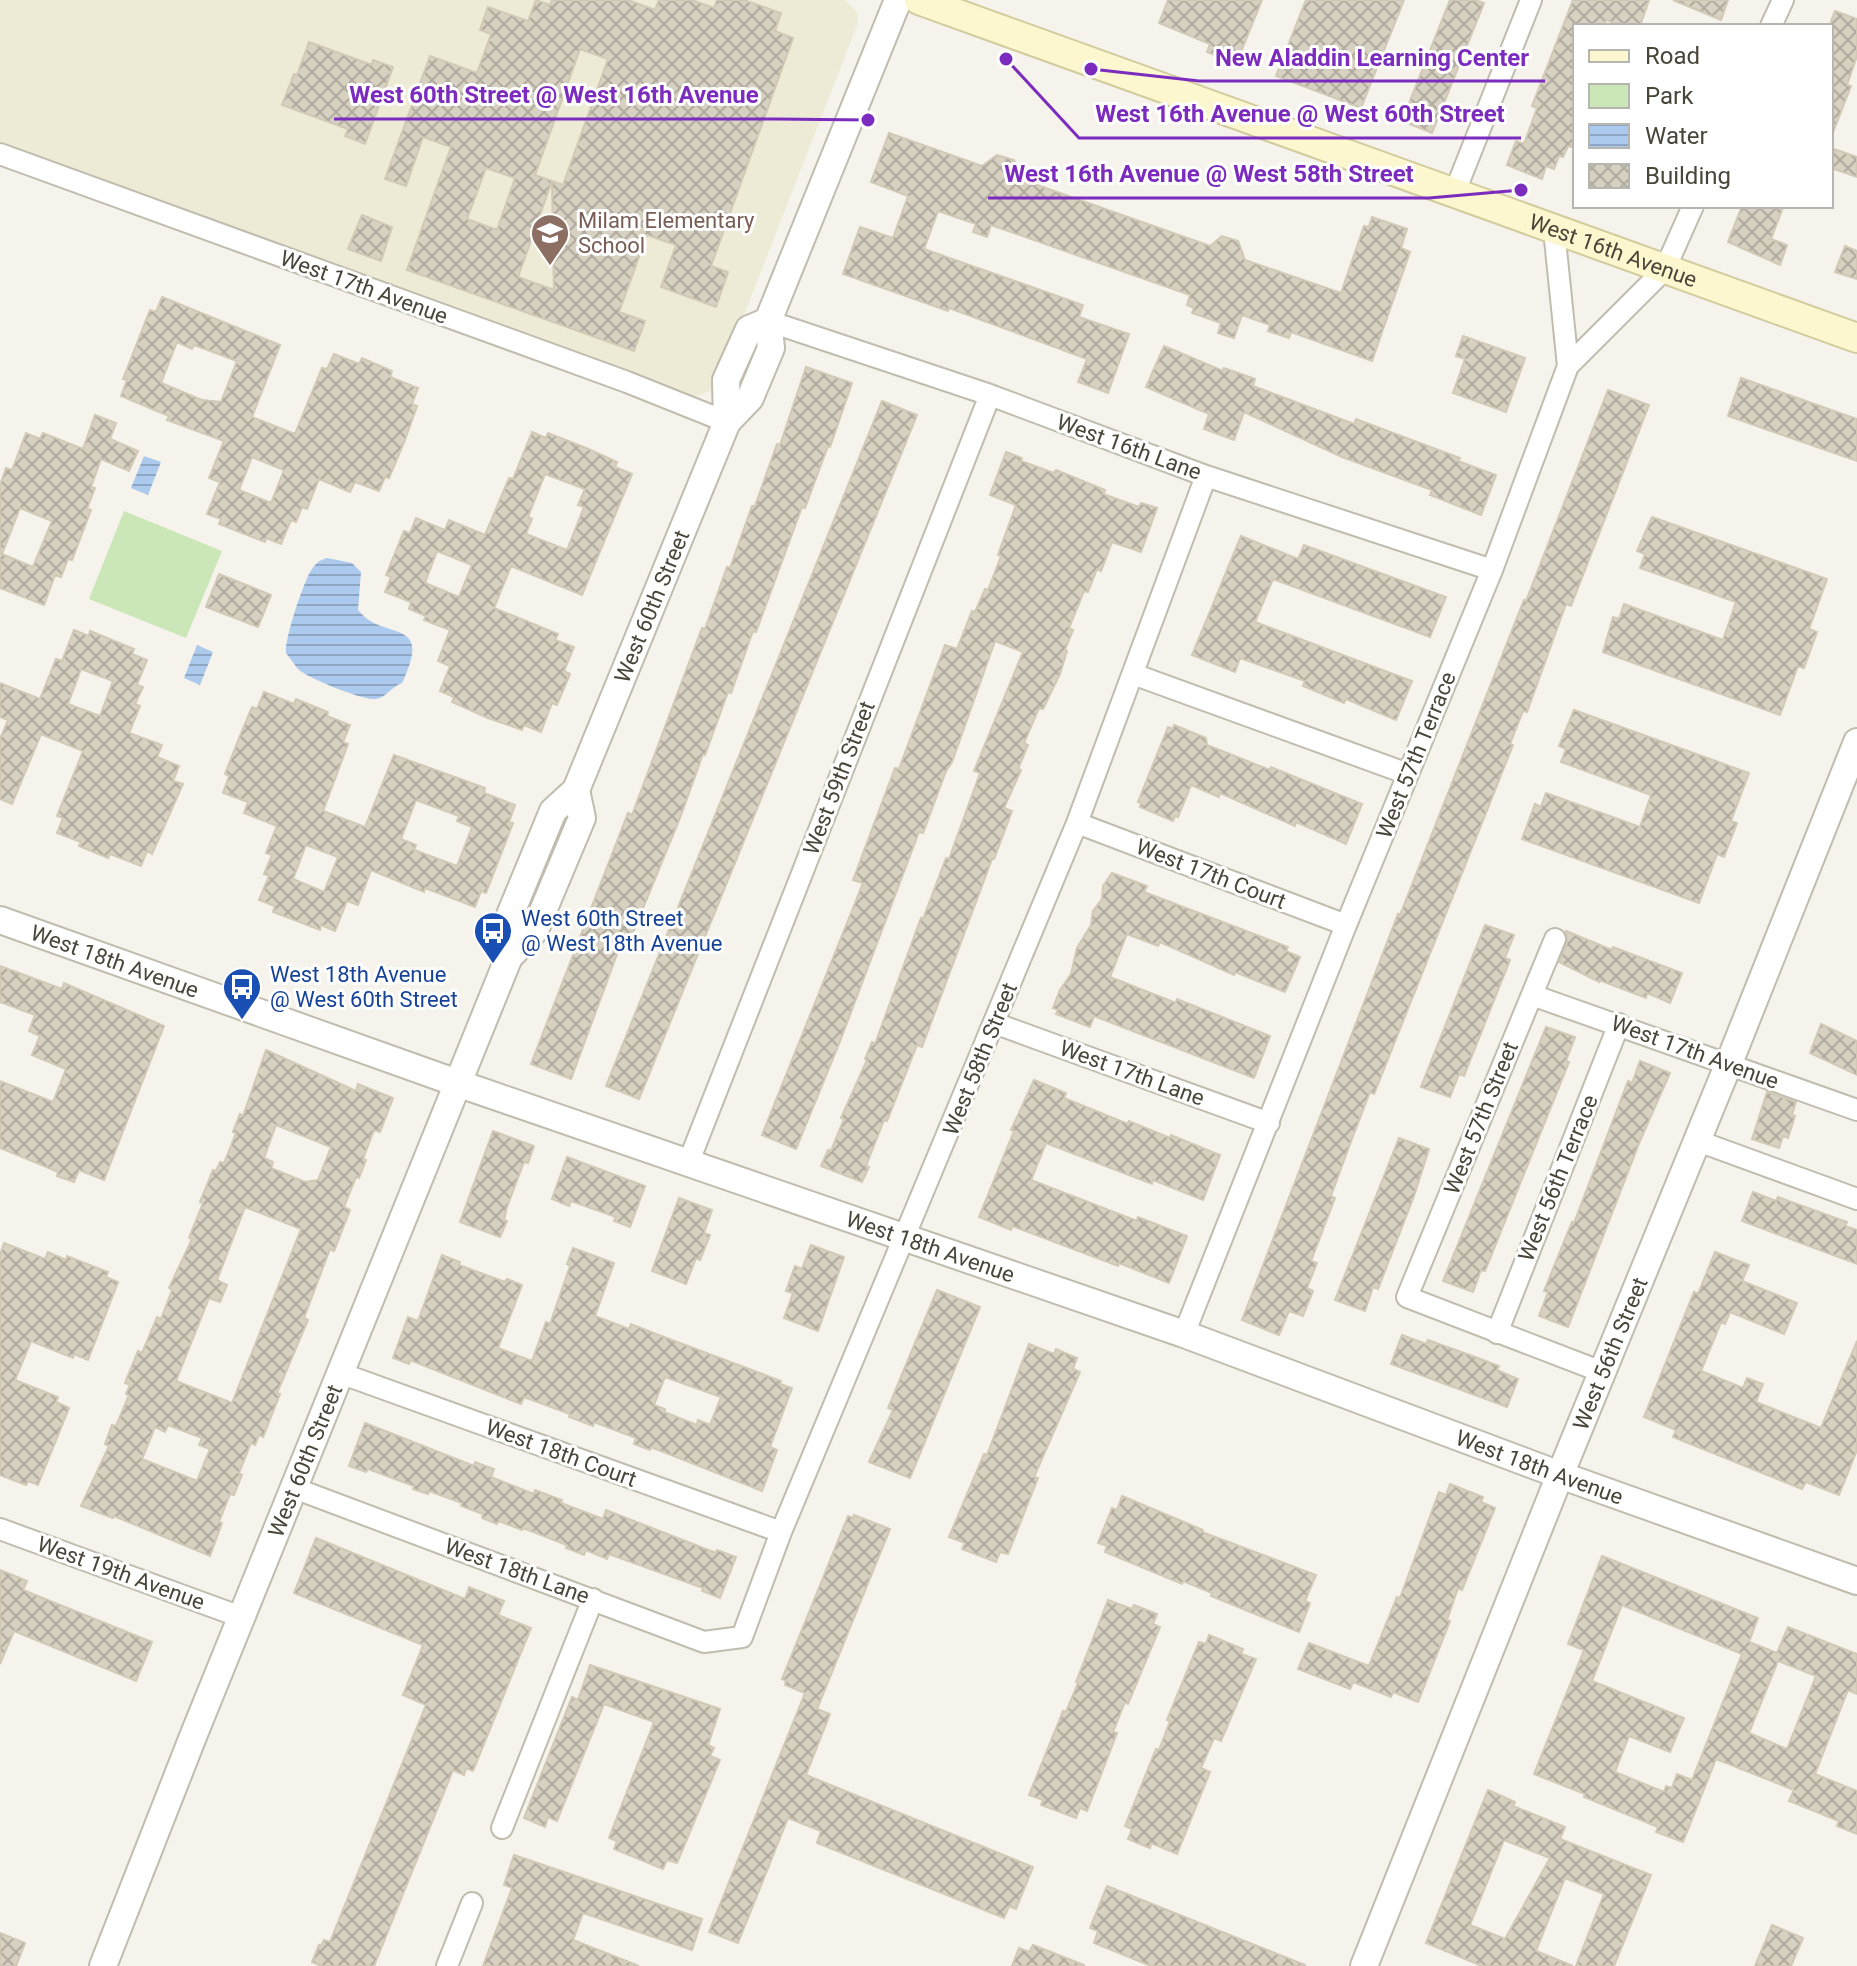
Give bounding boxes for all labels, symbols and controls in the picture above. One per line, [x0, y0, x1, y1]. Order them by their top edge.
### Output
legend [1573, 24, 1833, 208]
callout: New Aladdin Learning Center [1199, 33, 1545, 81]
text: Road [1645, 42, 1700, 70]
text: New Aladdin Learning Center [1215, 44, 1529, 72]
callout: West 60th Street @ West 16th Avenue [334, 71, 775, 119]
text: West 60th Street @ West 16th Avenue [349, 81, 759, 109]
text: Park [1645, 82, 1694, 110]
callout: West 16th Avenue @ West 60th Street [1079, 90, 1521, 138]
text: West 16th Avenue @ West 60th Street [1095, 100, 1505, 128]
text: Water [1645, 122, 1708, 150]
callout: West 16th Avenue @ West 58th Street [988, 150, 1429, 198]
text: West 16th Avenue @ West 58th Street [1004, 160, 1414, 188]
text: Building [1645, 162, 1731, 190]
place label: Milam Elementary School [578, 208, 755, 258]
street label: West 16th Avenue [1526, 209, 1701, 292]
school or university icon: Milam Elementary School [529, 212, 571, 267]
street label: West 17th Avenue [277, 245, 451, 329]
street label: West 16th Lane [1053, 409, 1205, 485]
street label: West 60th Street [609, 526, 694, 686]
street label: West 57th Terrace [1371, 668, 1461, 842]
street label: West 59th Street [798, 698, 880, 858]
street label: West 17th Court [1133, 834, 1289, 914]
place label: West 60th Street @ West 18th Avenue [521, 906, 723, 956]
bus stop icon: West 60th Street @ West 18th Avenue [472, 910, 514, 965]
street label: West 18th Avenue [28, 920, 202, 1002]
place label: West 18th Avenue @ West 60th Street [270, 962, 458, 1012]
bus stop icon: West 18th Avenue @ West 60th Street [221, 966, 263, 1021]
street label: West 58th Street [938, 979, 1022, 1139]
street label: West 17th Avenue [1608, 1010, 1782, 1094]
street label: West 17th Lane [1056, 1035, 1208, 1111]
street label: West 57th Street [1439, 1038, 1523, 1198]
street label: West 56th Terrace [1513, 1091, 1603, 1265]
street label: West 18th Avenue [843, 1206, 1018, 1287]
street label: West 56th Street [1567, 1274, 1652, 1433]
street label: West 60th Street [263, 1381, 347, 1541]
street label: West 18th Court [482, 1414, 640, 1492]
street label: West 18th Avenue [1453, 1425, 1627, 1509]
street label: West 19th Avenue [34, 1531, 208, 1615]
street label: West 18th Lane [441, 1533, 593, 1609]

